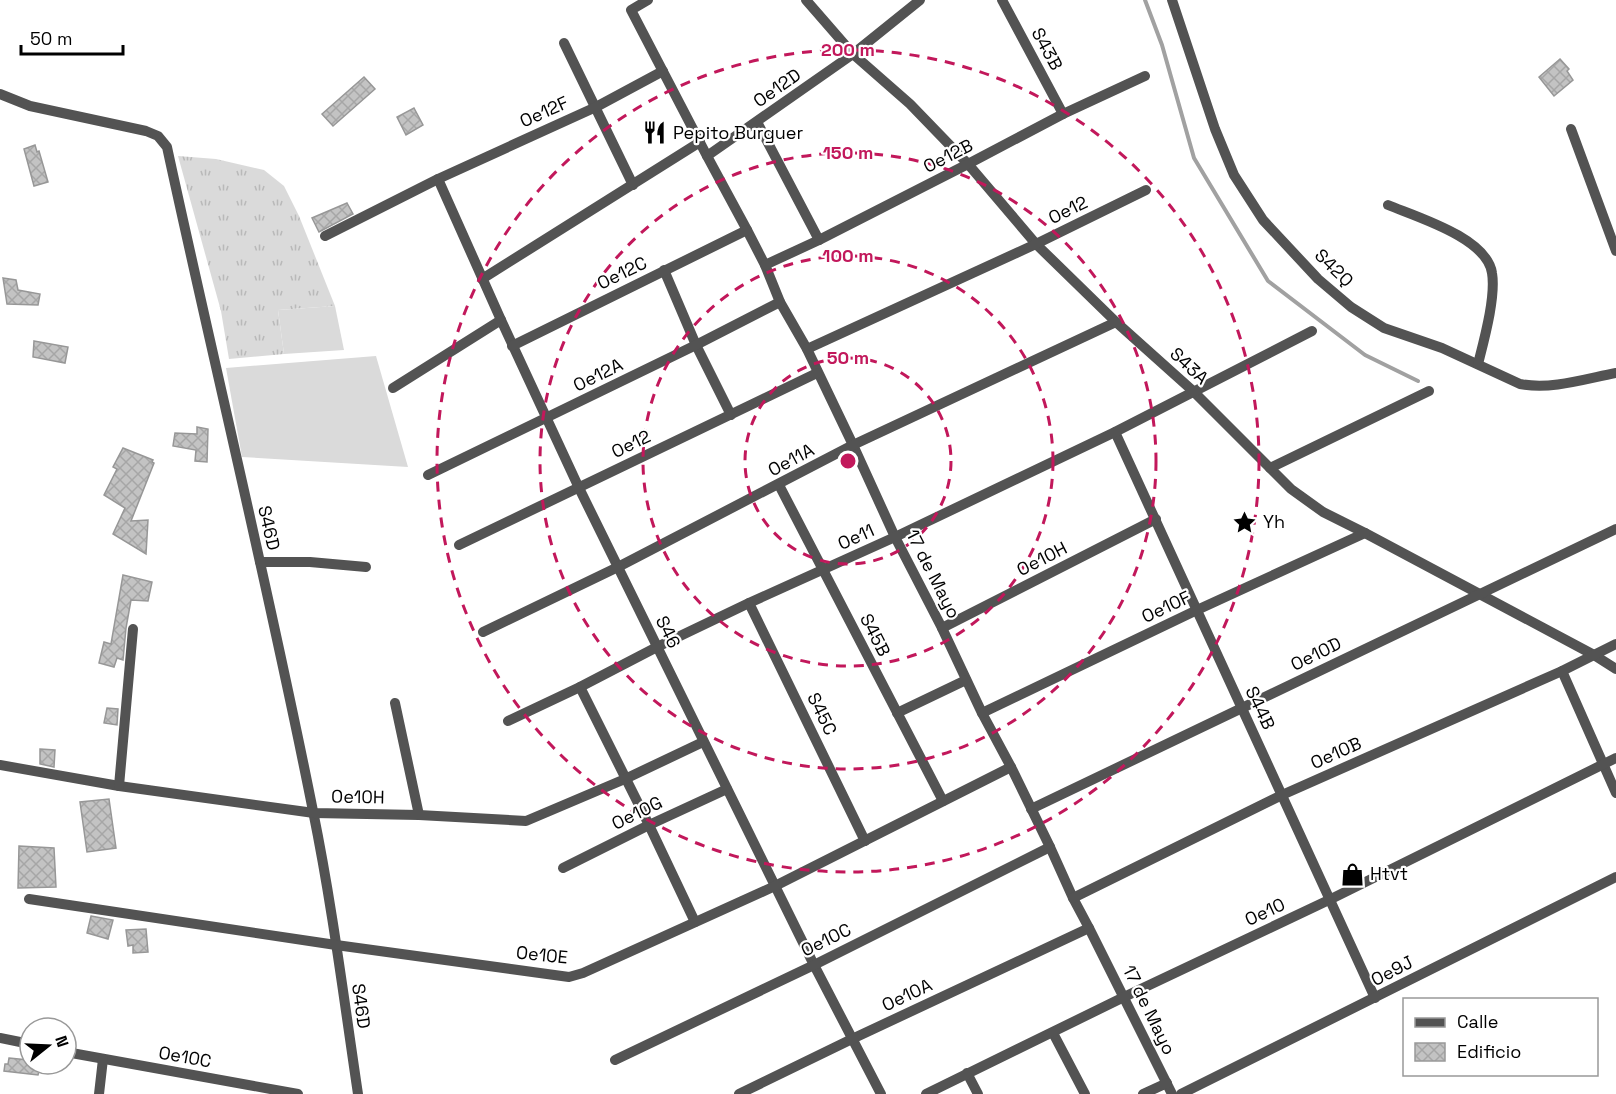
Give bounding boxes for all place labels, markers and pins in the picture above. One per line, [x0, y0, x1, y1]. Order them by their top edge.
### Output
restaurant icon: Pepito Burguer [642, 120, 668, 146]
place label: Pepito Burguer [673, 121, 803, 144]
centre of rings [838, 451, 858, 471]
place icon: Yh [1232, 509, 1258, 535]
place label: Yh [1263, 510, 1285, 533]
shop icon: Htvt [1339, 861, 1365, 887]
place label: Htvt [1370, 862, 1408, 885]

